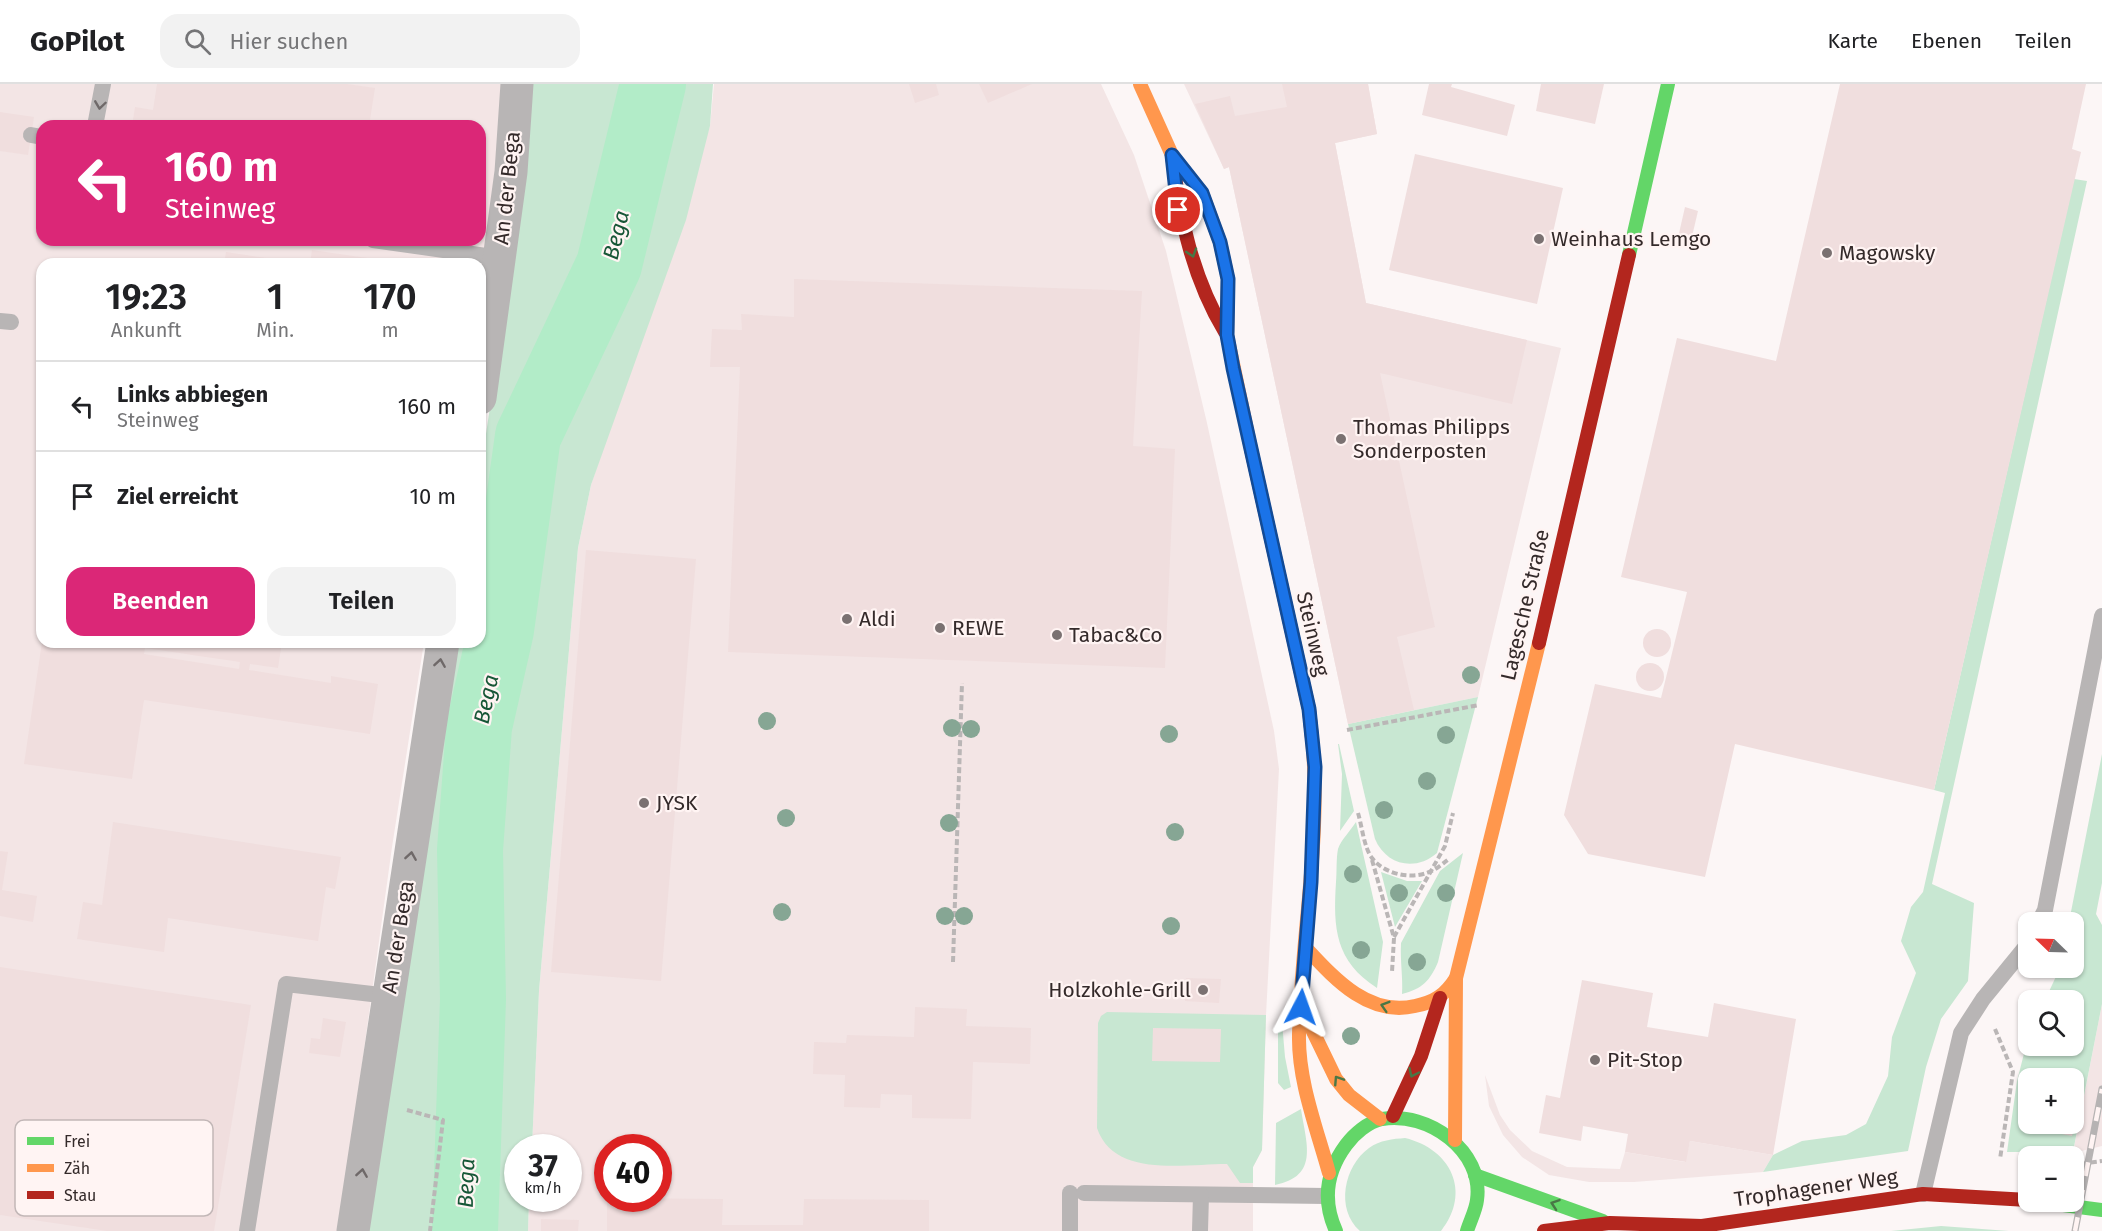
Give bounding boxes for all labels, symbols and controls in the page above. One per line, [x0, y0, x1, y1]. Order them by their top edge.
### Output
search box [160, 14, 580, 68]
text: GoPilot [30, 25, 124, 58]
icon: search [181, 25, 214, 58]
text: Hier suchen [229, 28, 348, 55]
text: Karte [1827, 28, 1878, 54]
text: Ebenen [1911, 28, 1982, 54]
text: Teilen [2015, 28, 2072, 54]
one-way arrow [95, 101, 107, 110]
street label: An der Bega [488, 130, 526, 246]
text: 160 m [165, 142, 278, 192]
icon: left [66, 144, 144, 222]
pin [1152, 184, 1203, 235]
text: Steinweg [165, 193, 275, 225]
icon: arrive [1161, 193, 1194, 226]
water label: Bega [597, 208, 635, 262]
place label: Weinhaus Lemgo [1551, 226, 1711, 252]
marker: Weinhaus Lemgo [1532, 232, 1546, 246]
place label: Magowsky [1839, 240, 1936, 266]
marker: Magowsky [1820, 246, 1834, 260]
one-way arrow [1184, 247, 1197, 258]
text: 19:23 [105, 275, 187, 319]
text: 1 [267, 275, 283, 319]
text: 170 [363, 275, 417, 319]
text: Ankunft [111, 318, 181, 342]
text: Min. [256, 318, 294, 342]
text: m [381, 318, 399, 342]
text: Links abbiegen [117, 381, 268, 408]
icon: left [66, 390, 99, 423]
text: 160 m [398, 393, 456, 420]
text: Steinweg [117, 408, 199, 432]
place label: Thomas Philipps Sonderposten [1353, 414, 1510, 464]
marker: Thomas Philipps Sonderposten [1334, 432, 1348, 446]
icon: arrive [66, 480, 99, 513]
text: Ziel erreicht [117, 483, 238, 510]
text: 10 m [410, 483, 456, 510]
street label: Lagesche Straße [1495, 527, 1555, 683]
button: Beenden [66, 567, 255, 636]
button: Teilen [267, 567, 456, 636]
street label: Steinweg [1291, 589, 1335, 679]
place label: Aldi [859, 606, 896, 632]
marker: Aldi [840, 612, 854, 626]
place label: REWE [952, 615, 1005, 641]
marker: REWE [933, 621, 947, 635]
place label: Tabac&Co [1069, 622, 1163, 648]
marker: Tabac&Co [1050, 628, 1064, 642]
one-way arrow [433, 658, 445, 668]
water label: Bega [468, 672, 504, 726]
place label: JYSK [656, 790, 698, 816]
marker: JYSK [637, 796, 651, 810]
one-way arrow [404, 851, 416, 860]
street label: An der Bega [376, 879, 420, 995]
north arrow [2018, 912, 2084, 978]
map controls [2018, 912, 2084, 1212]
position arrow [1269, 975, 1333, 1039]
place label: Holzkohle-Grill [1048, 977, 1191, 1003]
marker: Holzkohle-Grill [1196, 983, 1210, 997]
button: search [2018, 990, 2084, 1056]
one-way arrow [1380, 1001, 1390, 1013]
place label: Pit-Stop [1607, 1047, 1683, 1073]
marker: Pit-Stop [1588, 1053, 1602, 1067]
one-way arrow [1409, 1066, 1421, 1077]
button: + [2018, 1068, 2084, 1134]
one-way arrow [1334, 1076, 1345, 1087]
legend [15, 1120, 213, 1216]
text: Frei [64, 1132, 90, 1151]
speed limit sign: 40 [594, 1134, 672, 1212]
button: − [2018, 1146, 2084, 1212]
text: 37 [528, 1148, 558, 1184]
water label: Bega [452, 1158, 480, 1208]
text: Zäh [64, 1159, 90, 1178]
street label: Trophagener Weg [1733, 1164, 1900, 1212]
one-way arrow [355, 1169, 368, 1179]
text: km/h [524, 1179, 562, 1197]
text: Stau [64, 1186, 96, 1205]
one-way arrow [1550, 1199, 1561, 1212]

